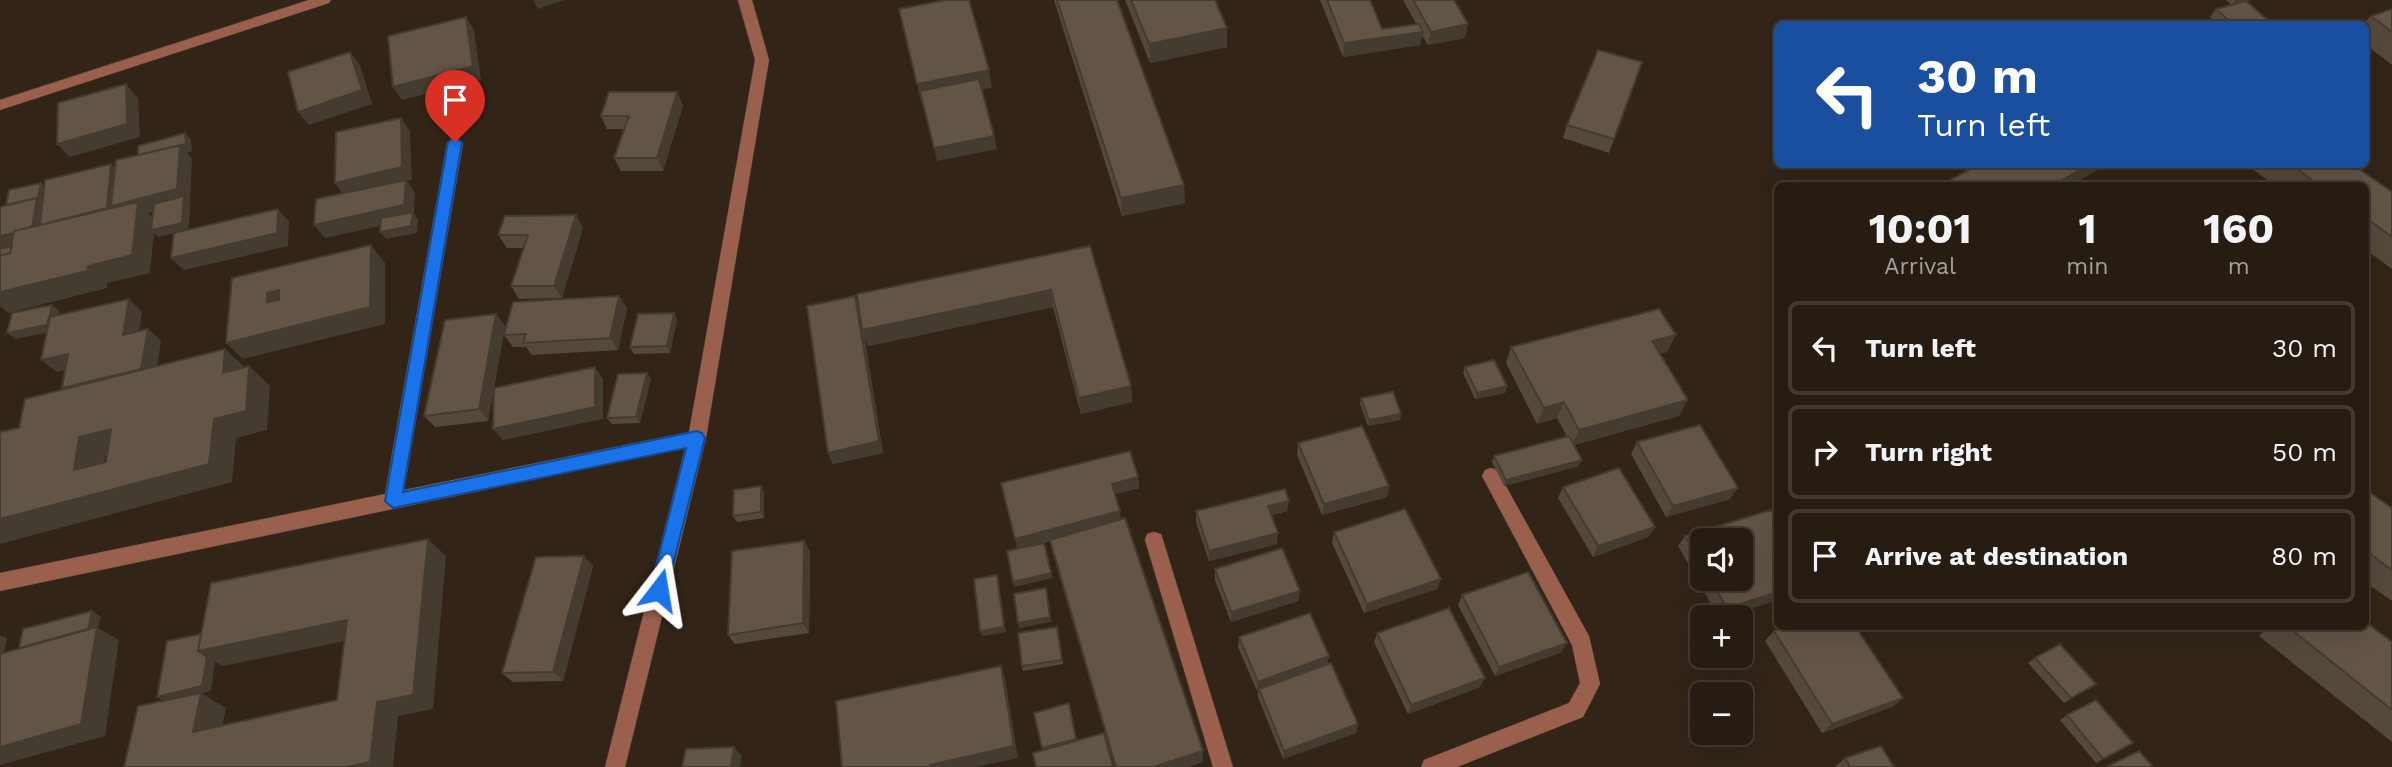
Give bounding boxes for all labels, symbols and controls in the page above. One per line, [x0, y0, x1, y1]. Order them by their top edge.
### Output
text: 30 m [1917, 47, 2038, 105]
icon: left [1802, 49, 1893, 140]
pin [425, 70, 485, 142]
icon: arrive [436, 81, 474, 119]
text: Turn left [1917, 106, 2050, 144]
text: 10:01 [1869, 204, 1972, 253]
text: 1 [2078, 204, 2097, 253]
text: 160 [2203, 204, 2274, 253]
text: Arrival [1884, 253, 1956, 280]
text: min [2066, 253, 2109, 280]
text: m [2228, 253, 2250, 280]
icon: left [1806, 329, 1844, 367]
text: Turn left [1865, 333, 1976, 363]
text: 30 m [2272, 333, 2337, 363]
icon: right [1806, 433, 1844, 471]
text: Turn right [1865, 437, 1992, 467]
text: 50 m [2272, 437, 2337, 467]
map controls [1690, 528, 1753, 745]
button: sound [1690, 528, 1753, 591]
icon: arrive [1806, 537, 1844, 575]
text: Arrive at destination [1865, 541, 2128, 571]
text: 80 m [2271, 541, 2337, 571]
position arrow [622, 553, 696, 627]
button: + [1690, 605, 1753, 668]
button: − [1690, 682, 1753, 745]

